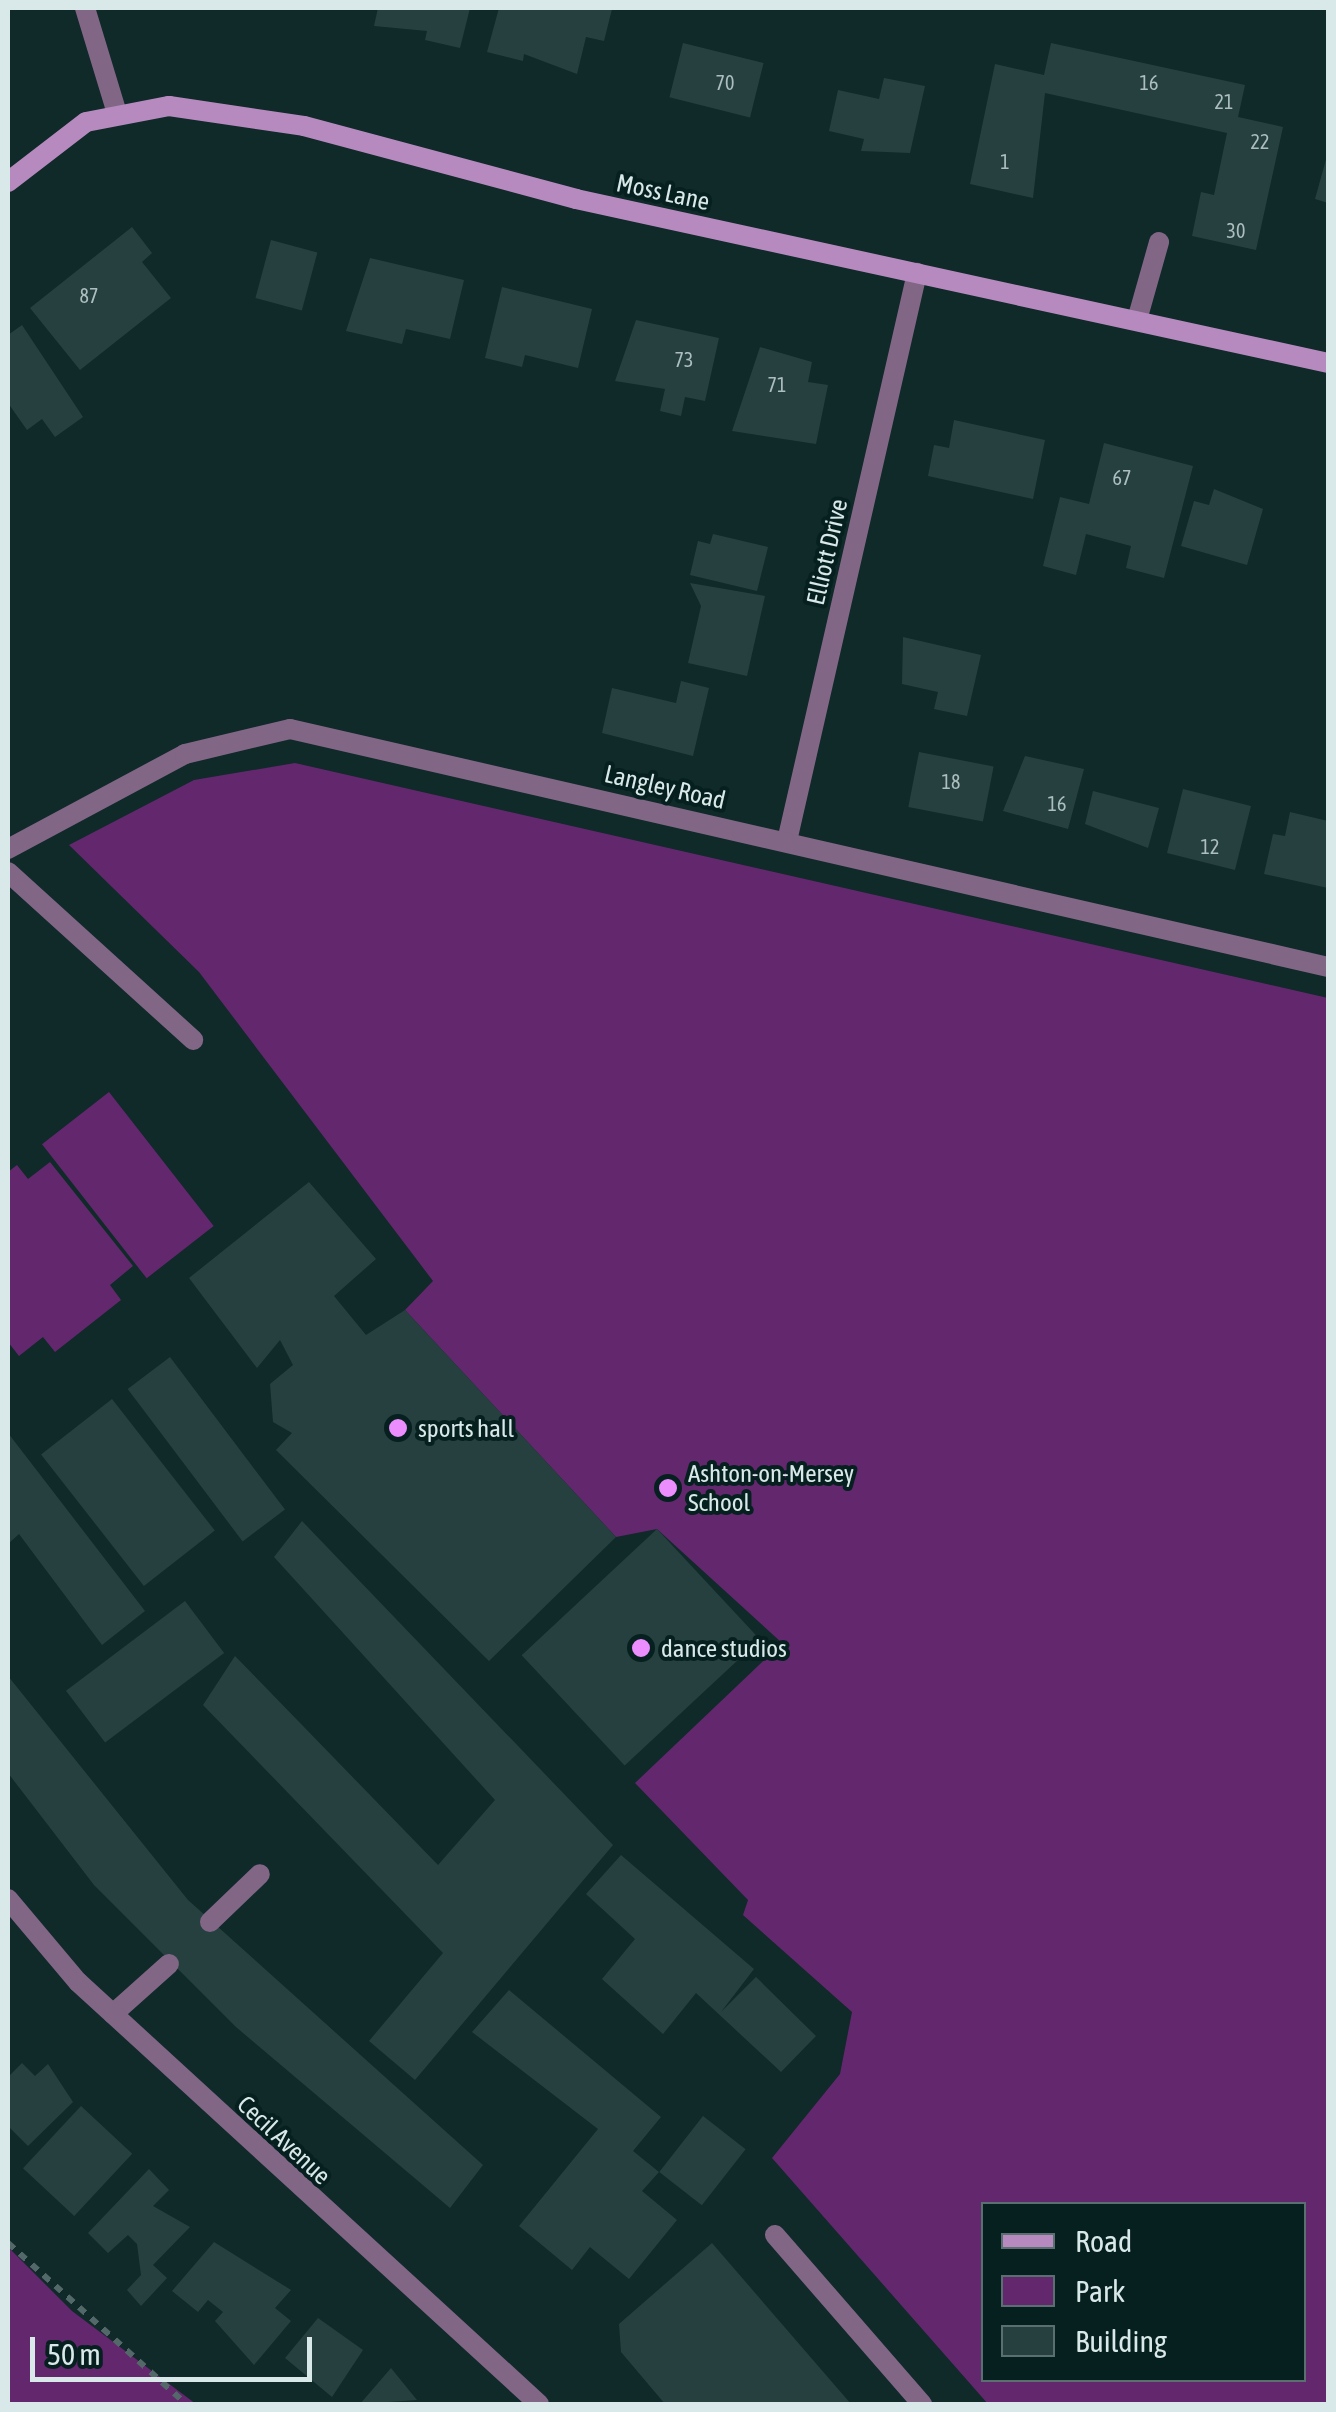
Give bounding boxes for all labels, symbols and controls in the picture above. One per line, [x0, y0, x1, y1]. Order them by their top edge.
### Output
house number: 70 [716, 70, 734, 94]
house number: 16 [1140, 70, 1158, 94]
house number: 21 [1215, 89, 1233, 113]
house number: 22 [1251, 129, 1269, 153]
house number: 1 [1000, 149, 1010, 173]
street label: Moss Lane [614, 168, 712, 216]
house number: 30 [1227, 218, 1245, 242]
house number: 87 [80, 283, 98, 307]
house number: 73 [675, 347, 693, 371]
house number: 71 [768, 372, 786, 396]
house number: 67 [1113, 465, 1131, 489]
street label: Elliott Drive [800, 496, 854, 608]
street label: Langley Road [602, 759, 728, 815]
house number: 18 [942, 769, 960, 793]
house number: 16 [1048, 791, 1066, 815]
house number: 12 [1201, 834, 1219, 858]
place label: sports hall [418, 1413, 514, 1443]
marker: sports hall [387, 1417, 409, 1439]
place label: Ashton-on-Mersey School [688, 1459, 854, 1518]
marker: Ashton-on-Mersey School [657, 1477, 679, 1499]
place label: dance studios [661, 1633, 787, 1663]
marker: dance studios [630, 1637, 652, 1659]
street label: Cecil Avenue [231, 2089, 337, 2191]
legend [981, 2202, 1306, 2382]
text: Road [1075, 2224, 1132, 2258]
text: Park [1075, 2274, 1125, 2308]
scale bar [35, 2317, 318, 2379]
text: Building [1075, 2324, 1167, 2358]
text: 50 m [47, 2337, 101, 2371]

